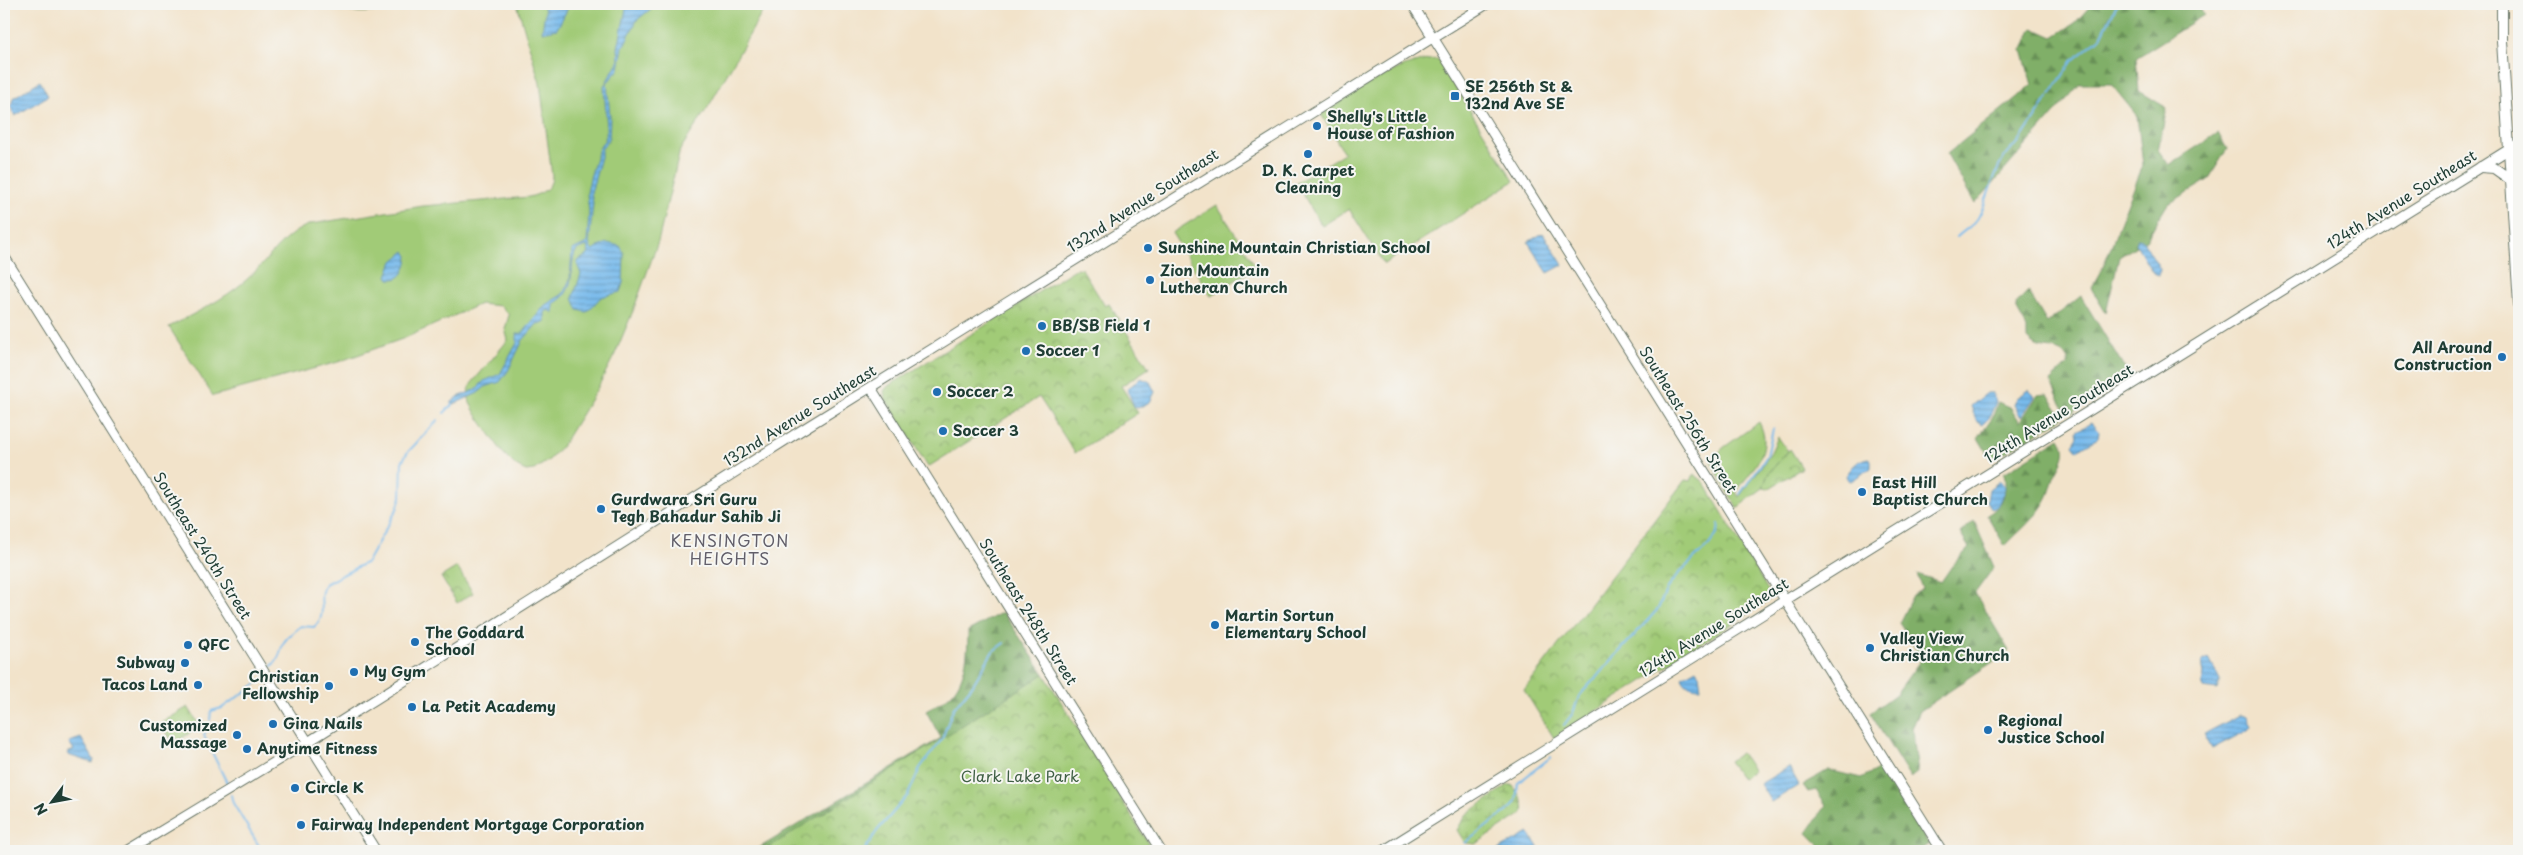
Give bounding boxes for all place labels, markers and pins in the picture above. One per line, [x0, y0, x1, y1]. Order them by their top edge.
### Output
place label: SE 256th St & 132nd Ave SE [1465, 74, 1573, 114]
marker: SE 256th St & 132nd Ave SE [1449, 90, 1461, 102]
place label: Shelly's Little House of Fashion [1327, 104, 1455, 144]
marker: Shelly's Little House of Fashion [1311, 120, 1323, 132]
marker: D. K. Carpet Cleaning [1302, 148, 1314, 160]
place label: D. K. Carpet Cleaning [1261, 158, 1355, 198]
place label: Sunshine Mountain Christian School [1158, 235, 1430, 258]
marker: Sunshine Mountain Christian School [1142, 242, 1154, 254]
place label: Zion Mountain Lutheran Church [1160, 258, 1288, 298]
marker: Zion Mountain Lutheran Church [1144, 274, 1156, 286]
place label: BB/SB Field 1 [1052, 313, 1150, 336]
marker: BB/SB Field 1 [1036, 320, 1048, 332]
place label: All Around Construction [2394, 335, 2492, 375]
place label: Soccer 1 [1036, 338, 1099, 361]
marker: Soccer 1 [1020, 345, 1032, 357]
marker: All Around Construction [2496, 351, 2508, 363]
place label: Soccer 2 [947, 379, 1014, 402]
marker: Soccer 2 [931, 386, 943, 398]
place label: Soccer 3 [953, 418, 1019, 441]
marker: Soccer 3 [937, 425, 949, 437]
place label: East Hill Baptist Church [1872, 470, 1988, 510]
marker: East Hill Baptist Church [1856, 486, 1868, 498]
place label: Gurdwara Sri Guru Tegh Bahadur Sahib Ji [611, 487, 781, 527]
marker: Gurdwara Sri Guru Tegh Bahadur Sahib Ji [595, 503, 607, 515]
place label: Martin Sortun Elementary School [1225, 603, 1366, 643]
marker: Martin Sortun Elementary School [1209, 619, 1221, 631]
place label: The Goddard School [425, 620, 524, 660]
place label: Valley View Christian Church [1880, 626, 2010, 666]
place label: QFC [198, 632, 230, 655]
marker: The Goddard School [409, 636, 421, 648]
marker: QFC [182, 639, 194, 651]
marker: Valley View Christian Church [1864, 642, 1876, 654]
place label: Subway [116, 650, 175, 673]
marker: Subway [179, 657, 191, 669]
place label: My Gym [364, 659, 426, 682]
place label: Christian Fellowship [242, 664, 319, 704]
marker: My Gym [348, 666, 360, 678]
place label: Tacos Land [102, 672, 188, 695]
marker: Tacos Land [192, 679, 204, 691]
marker: Christian Fellowship [323, 680, 335, 692]
place label: La Petit Academy [422, 694, 556, 717]
marker: La Petit Academy [406, 701, 418, 713]
place label: Regional Justice School [1998, 708, 2105, 748]
place label: Gina Nails [283, 711, 362, 734]
place label: Customized Massage [139, 713, 227, 753]
marker: Gina Nails [267, 718, 279, 730]
marker: Regional Justice School [1982, 724, 1994, 736]
marker: Customized Massage [231, 729, 243, 741]
place label: Anytime Fitness [257, 736, 377, 759]
marker: Anytime Fitness [241, 743, 253, 755]
place label: Circle K [305, 775, 364, 798]
marker: Circle K [289, 782, 301, 794]
place label: Fairway Independent Mortgage Corporation [311, 812, 645, 835]
marker: Fairway Independent Mortgage Corporation [295, 819, 307, 831]

